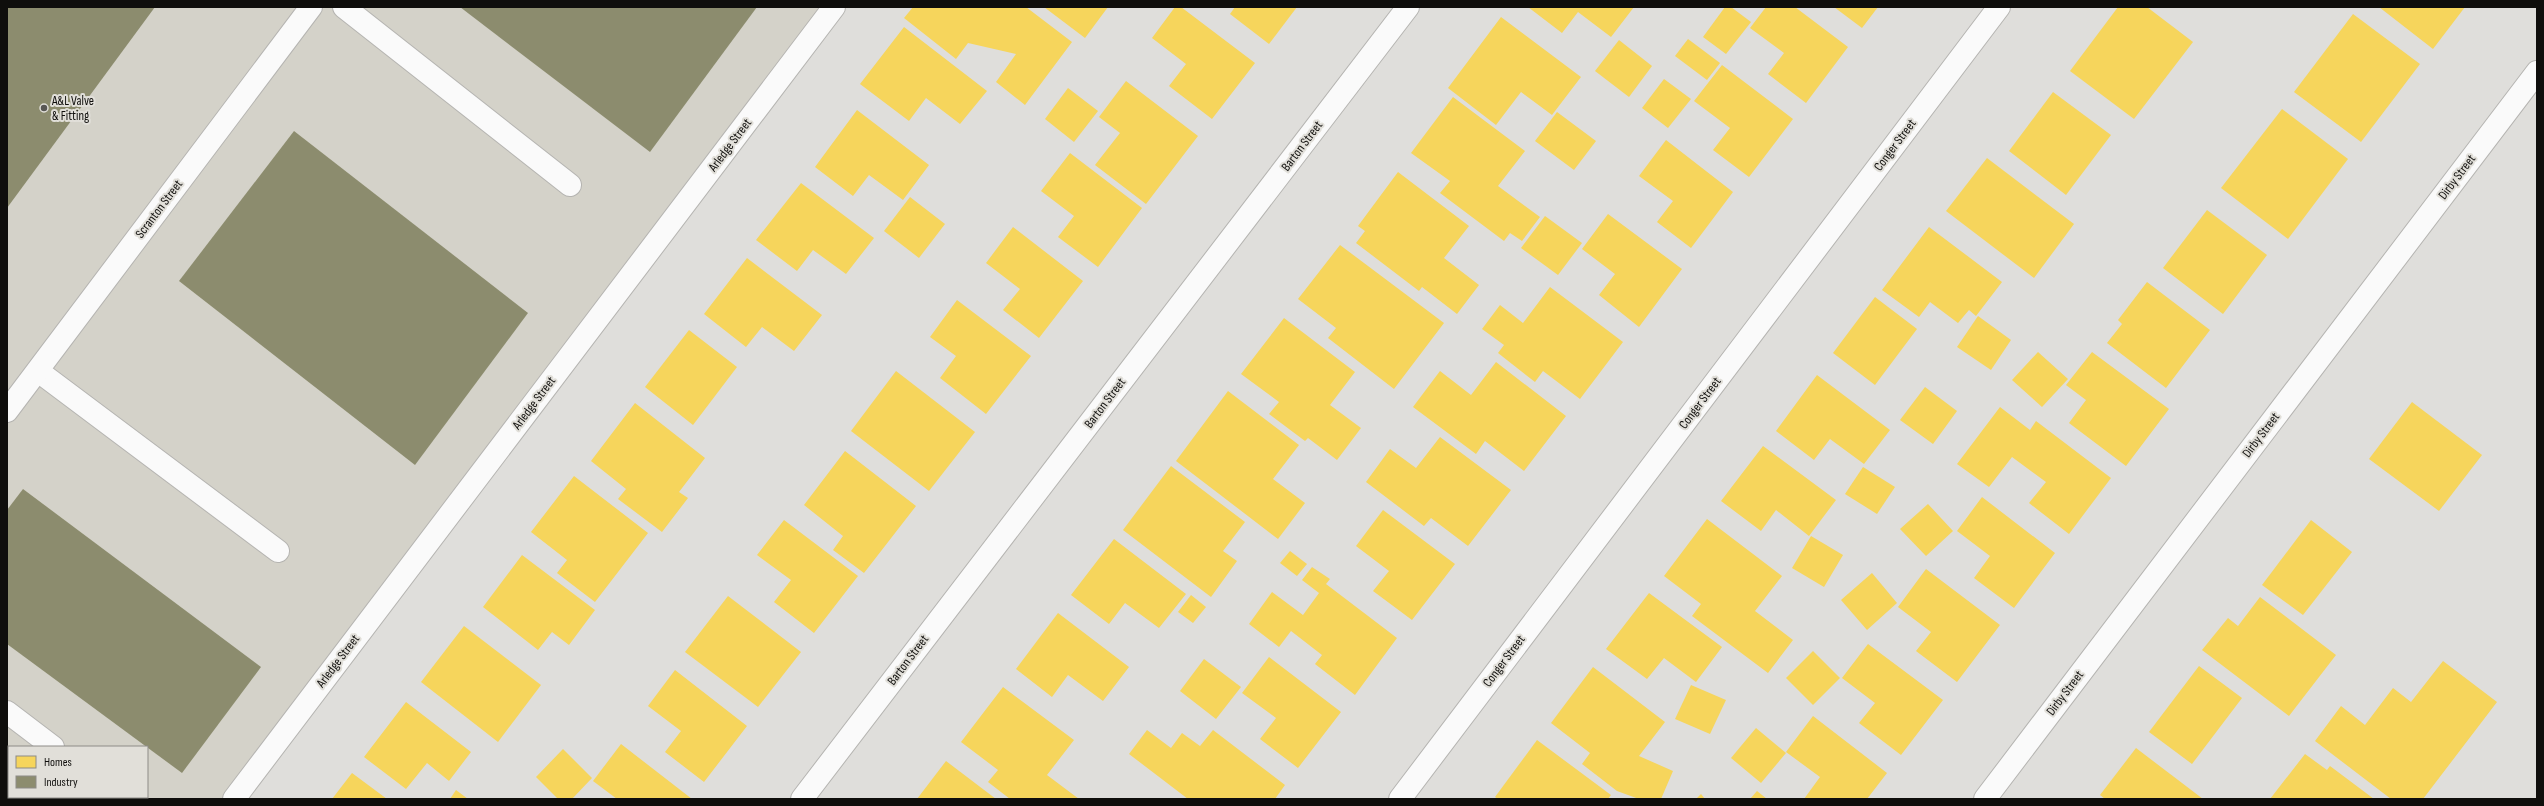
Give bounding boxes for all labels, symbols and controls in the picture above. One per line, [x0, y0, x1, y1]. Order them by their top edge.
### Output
place label: A&L Valve & Fitting [51, 93, 94, 124]
marker: A&L Valve & Fitting [39, 103, 49, 113]
street label: Arledge Street [704, 115, 755, 176]
street label: Conger Street [1870, 116, 1920, 174]
street label: Barton Street [1278, 118, 1326, 174]
street label: Dirby Street [2435, 151, 2479, 203]
street label: Scranton Street [132, 177, 186, 241]
street label: Arledge Street [508, 373, 559, 434]
street label: Conger Street [1675, 374, 1725, 432]
street label: Barton Street [1081, 375, 1129, 431]
street label: Dirby Street [2239, 409, 2283, 461]
street label: Arledge Street [312, 631, 363, 692]
street label: Barton Street [884, 632, 932, 688]
street label: Conger Street [1479, 632, 1529, 690]
street label: Dirby Street [2043, 667, 2087, 719]
legend [8, 746, 148, 798]
text: Homes [44, 755, 72, 770]
text: Industry [44, 775, 78, 790]

